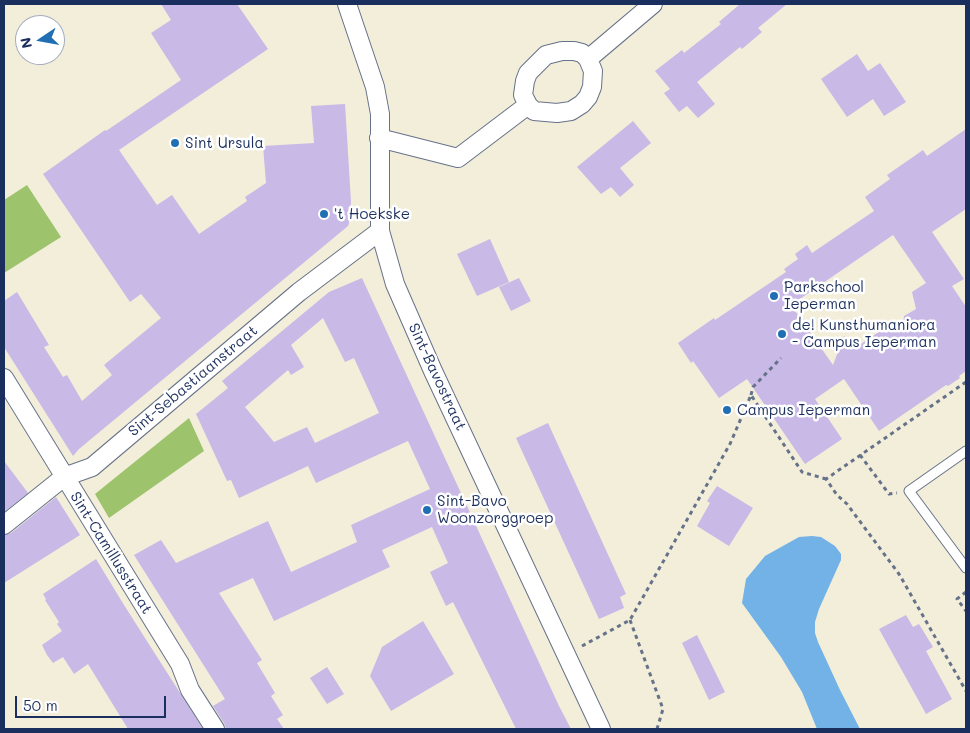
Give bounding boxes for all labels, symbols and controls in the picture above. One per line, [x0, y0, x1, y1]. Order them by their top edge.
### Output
north arrow [15, 15, 65, 65]
text: N [15, 36, 36, 50]
place label: Sint Ursula [185, 134, 264, 152]
marker: Sint Ursula [169, 137, 181, 149]
place label: 't Hoekske [334, 205, 410, 223]
marker: 't Hoekske [318, 208, 330, 220]
place label: Parkschool Ieperman [784, 278, 864, 313]
marker: Parkschool Ieperman [768, 290, 780, 302]
place label: de! Kunsthumaniora - Campus Ieperman [792, 316, 936, 351]
street label: Sint-Bavostraat [404, 320, 470, 434]
street label: Sint-Sebastiaanstraat [125, 322, 261, 440]
marker: de! Kunsthumaniora - Campus Ieperman [776, 328, 788, 340]
place label: Campus Ieperman [737, 401, 870, 419]
marker: Campus Ieperman [721, 404, 733, 416]
street label: Sint-Camillusstraat [66, 489, 156, 617]
place label: Sint-Bavo Woonzorggroep [437, 492, 553, 527]
marker: Sint-Bavo Woonzorggroep [421, 504, 433, 516]
scale bar [18, 686, 169, 718]
text: 50 m [23, 695, 58, 715]

